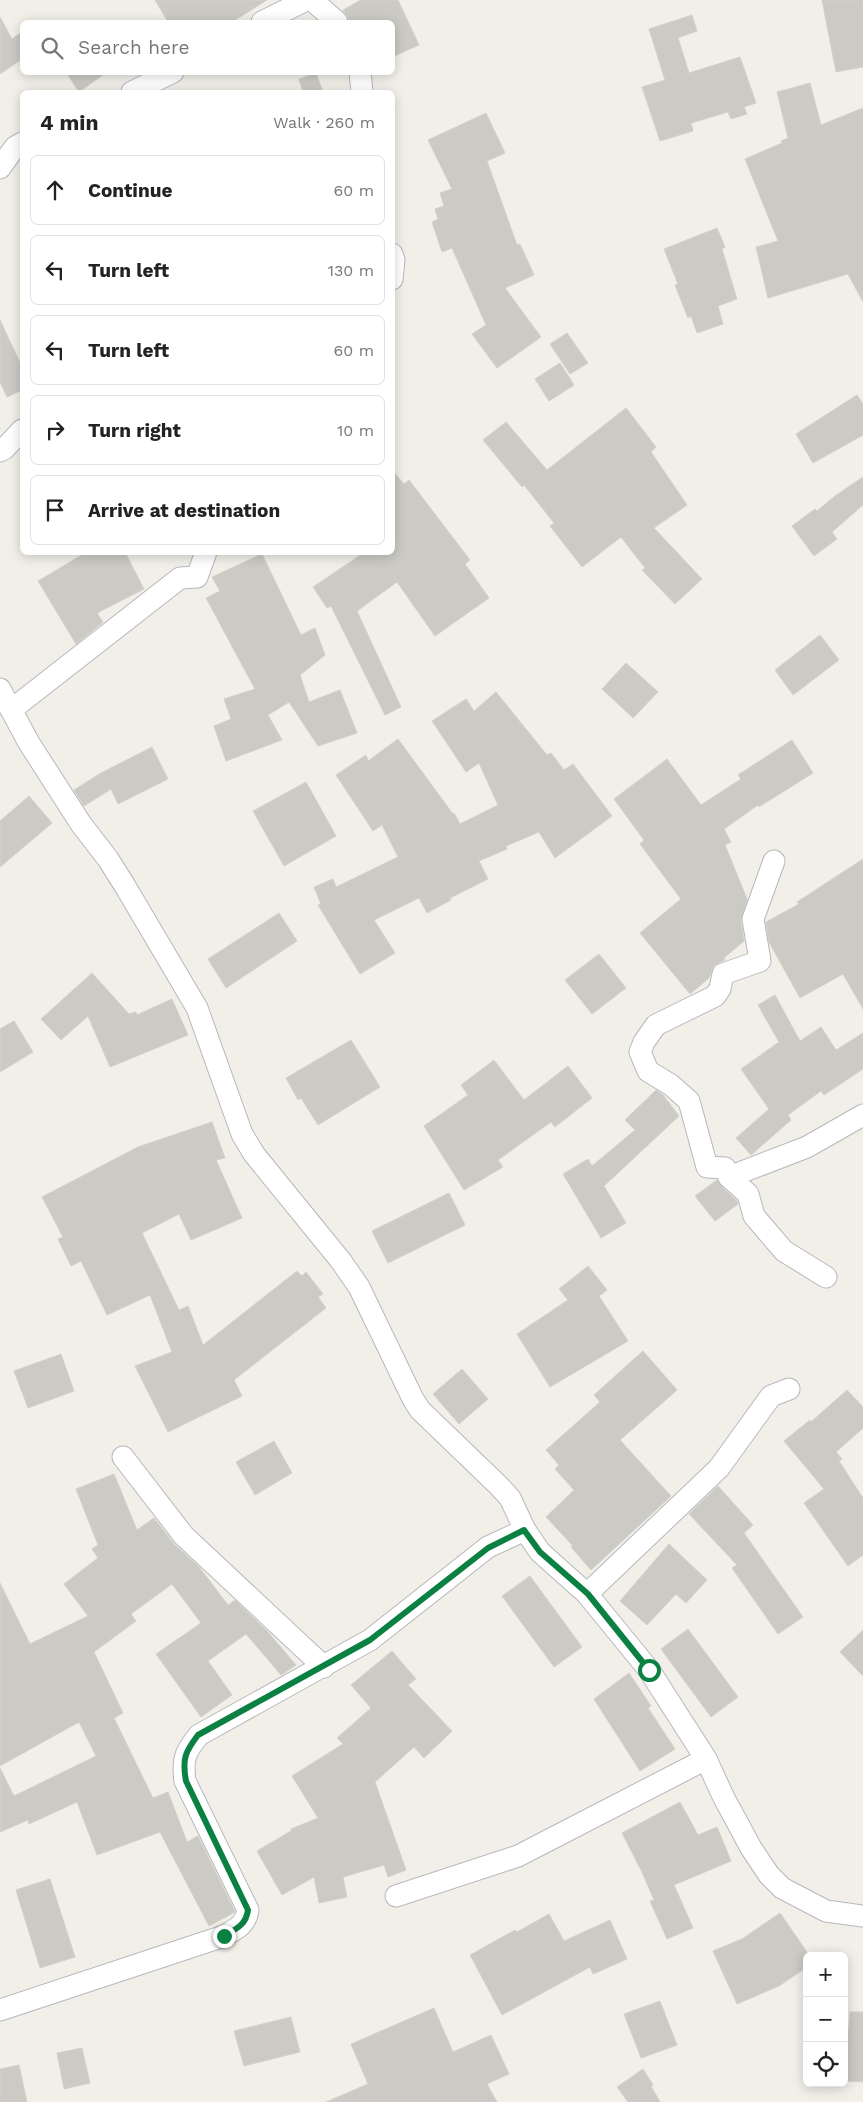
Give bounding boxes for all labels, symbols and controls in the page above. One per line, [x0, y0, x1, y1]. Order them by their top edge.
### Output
search box [20, 20, 395, 75]
icon: search [38, 34, 66, 62]
text: Search here [78, 36, 189, 59]
text: 4 min [40, 110, 98, 135]
text: Walk · 260 m [273, 113, 375, 132]
icon: ahead [41, 176, 69, 204]
text: Continue [88, 179, 172, 202]
text: 60 m [334, 181, 374, 200]
icon: left [41, 256, 69, 284]
text: Turn left [88, 259, 169, 282]
text: 130 m [328, 261, 374, 280]
icon: left [41, 336, 69, 364]
text: Turn left [88, 339, 169, 362]
text: 60 m [334, 341, 374, 360]
icon: right [41, 416, 69, 444]
text: Turn right [88, 419, 181, 442]
text: 10 m [337, 421, 374, 440]
icon: arrive [41, 496, 69, 524]
text: Arrive at destination [88, 499, 280, 522]
route start [638, 1659, 661, 1682]
route end [213, 1925, 236, 1948]
map controls [803, 1952, 848, 2087]
button: + [803, 1952, 848, 1997]
button: − [803, 1997, 848, 2042]
button: locate [803, 2042, 848, 2087]

